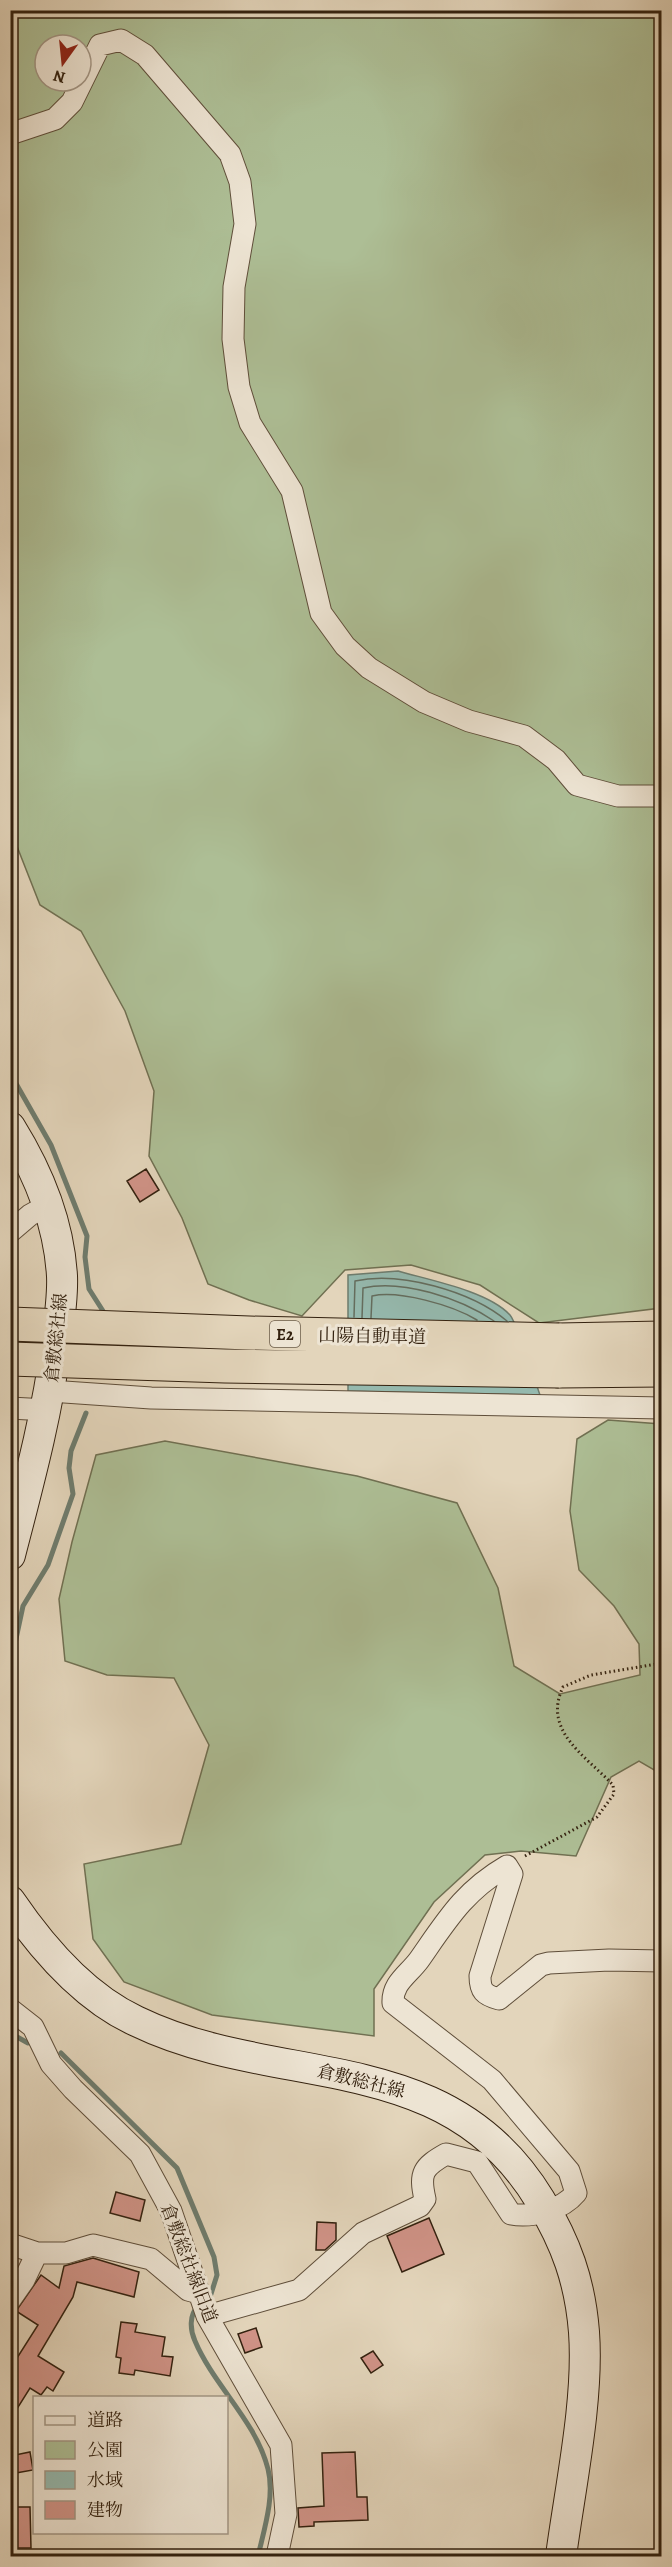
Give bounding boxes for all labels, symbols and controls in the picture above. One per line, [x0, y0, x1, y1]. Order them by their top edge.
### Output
north arrow [33, 33, 93, 93]
text: N [51, 64, 68, 89]
street label: 倉敷総社線 [39, 1292, 73, 1384]
road number: E2 [270, 1321, 300, 1347]
street label: 山陽自動車道 [318, 1323, 426, 1349]
street label: 倉敷総社線 [314, 2058, 408, 2104]
street label: 倉敷総社線旧道 [155, 2200, 223, 2326]
legend [33, 2396, 228, 2534]
text: 道路 [87, 2408, 123, 2432]
text: 公園 [87, 2438, 123, 2462]
text: 水域 [87, 2468, 123, 2492]
text: 建物 [87, 2498, 123, 2522]

